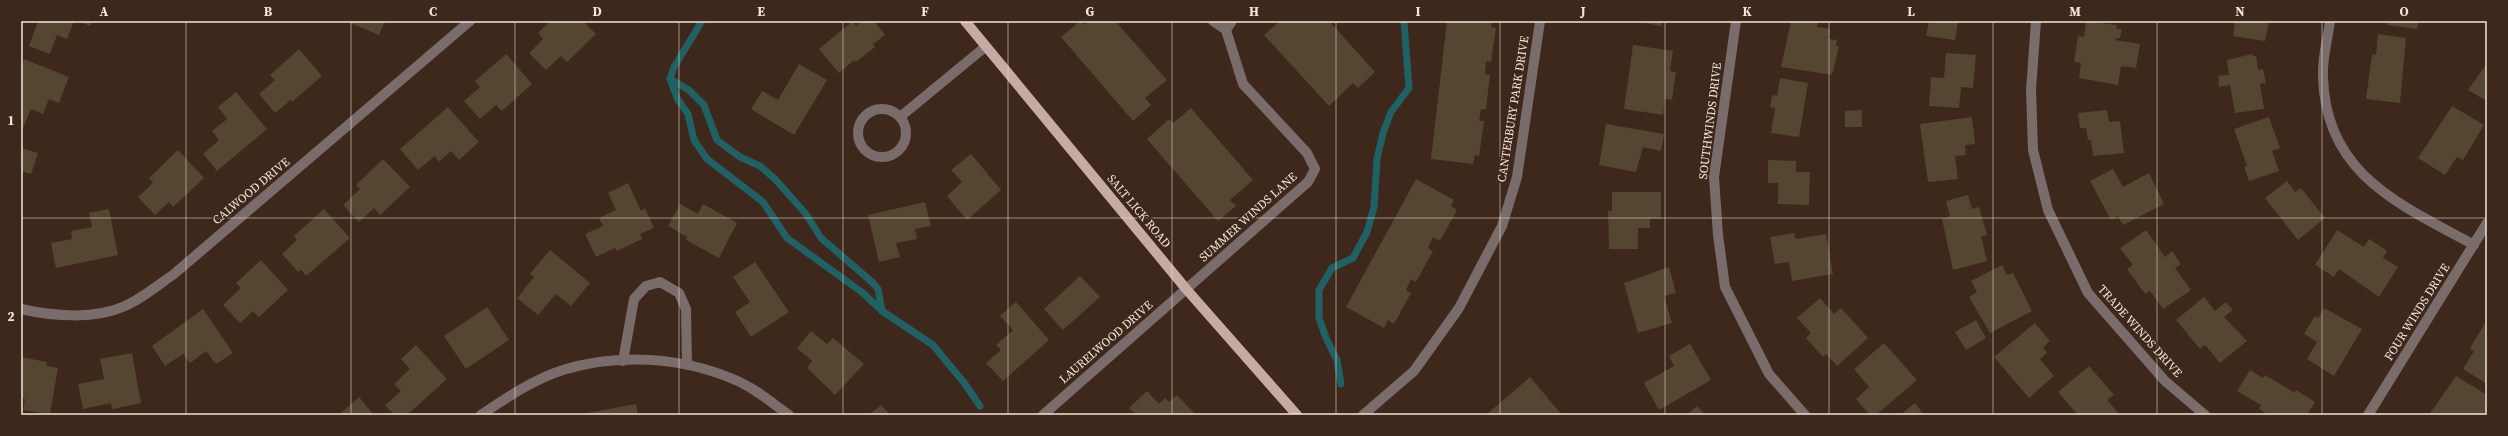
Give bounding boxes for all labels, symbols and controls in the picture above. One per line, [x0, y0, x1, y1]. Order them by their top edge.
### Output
text: A [100, 3, 109, 20]
text: B [264, 3, 273, 20]
text: C [429, 3, 437, 20]
text: D [592, 3, 602, 20]
text: E [757, 3, 765, 20]
text: F [921, 3, 929, 20]
text: G [1086, 3, 1095, 20]
text: H [1249, 3, 1259, 20]
text: I [1415, 3, 1421, 20]
text: J [1579, 3, 1586, 20]
text: K [1742, 3, 1752, 20]
text: L [1907, 3, 1915, 20]
text: M [2069, 3, 2081, 20]
text: N [2235, 3, 2245, 20]
text: O [2399, 3, 2409, 20]
street label: CANTERBURY PARK DRIVE [1494, 35, 1532, 183]
street label: SOUTHWINDS DRIVE [1695, 62, 1725, 180]
text: 1 [7, 112, 15, 129]
street label: CALWOOD DRIVE [209, 154, 293, 228]
street label: SUMMER WINDS LANE [1196, 169, 1300, 265]
street label: SALT LICK ROAD [1104, 171, 1174, 251]
street label: FOUR WINDS DRIVE [2381, 260, 2453, 364]
street label: TRADE WINDS DRIVE [2094, 282, 2186, 380]
street label: LAURELWOOD DRIVE [1056, 297, 1156, 387]
text: 2 [7, 308, 15, 325]

